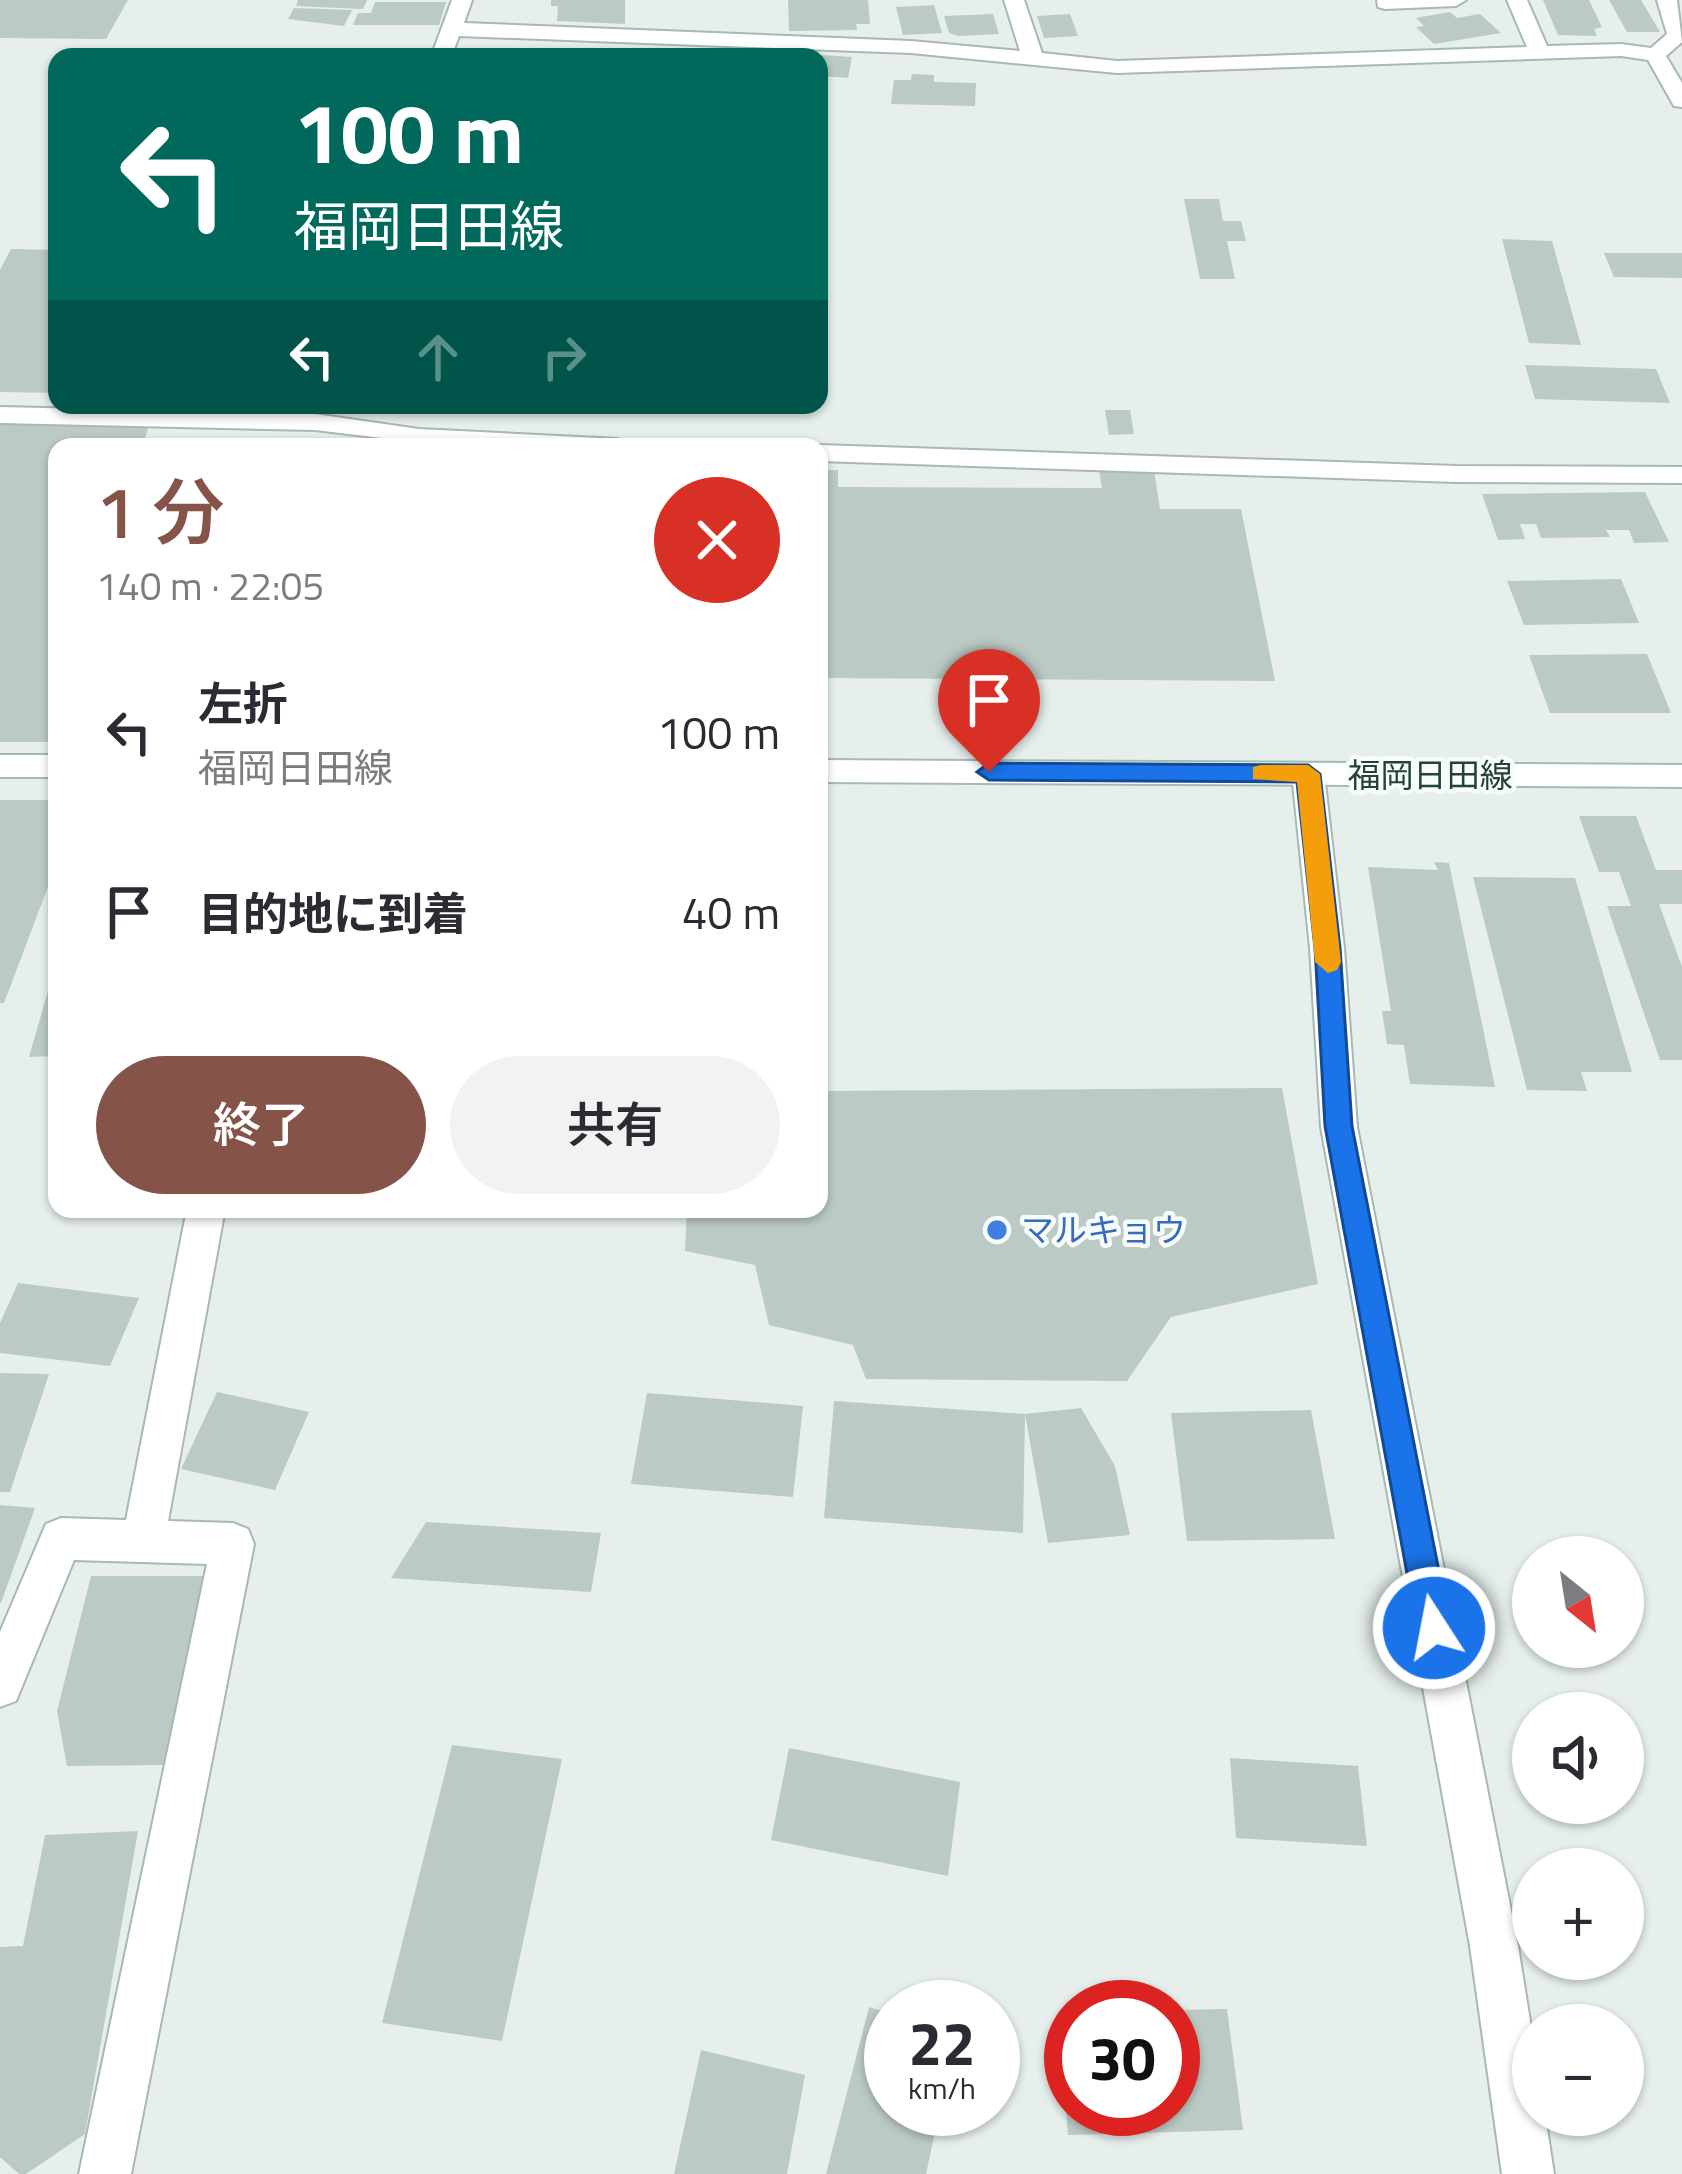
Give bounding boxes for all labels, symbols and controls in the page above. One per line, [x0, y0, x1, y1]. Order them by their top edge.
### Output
text: 100 m [294, 68, 524, 196]
icon: left [96, 96, 252, 252]
text: 福岡日田線 [294, 185, 564, 267]
icon: left [279, 324, 345, 390]
icon: ahead [405, 324, 471, 390]
icon: right [531, 324, 597, 390]
text: 1 分 [96, 456, 224, 566]
button: close [654, 477, 780, 603]
text: 140 m · 22:05 [96, 556, 324, 615]
pin [938, 649, 1040, 772]
icon: arrive [956, 667, 1022, 733]
text: 左折 [198, 669, 288, 737]
text: 100 m [657, 698, 780, 766]
icon: left [96, 699, 162, 765]
text: 福岡日田線 [198, 738, 393, 797]
street label: 福岡日田線 [1348, 750, 1513, 800]
text: 40 m [682, 878, 780, 946]
icon: arrive [96, 879, 162, 945]
text: 目的地に到着 [198, 879, 468, 947]
button: 終了 [96, 1056, 426, 1194]
button: 共有 [450, 1056, 780, 1194]
place label: マルキョウ [1021, 1205, 1186, 1255]
marker: マルキョウ [984, 1217, 1010, 1243]
north arrow [1512, 1536, 1644, 1668]
map controls [1512, 1536, 1644, 2136]
position arrow [1371, 1565, 1497, 1691]
button: sound [1512, 1692, 1644, 1824]
button: + [1512, 1848, 1644, 1980]
speed limit sign: 30 [1044, 1980, 1200, 2136]
text: 22 [908, 1997, 976, 2088]
button: − [1512, 2004, 1644, 2136]
text: km/h [908, 2065, 976, 2111]

